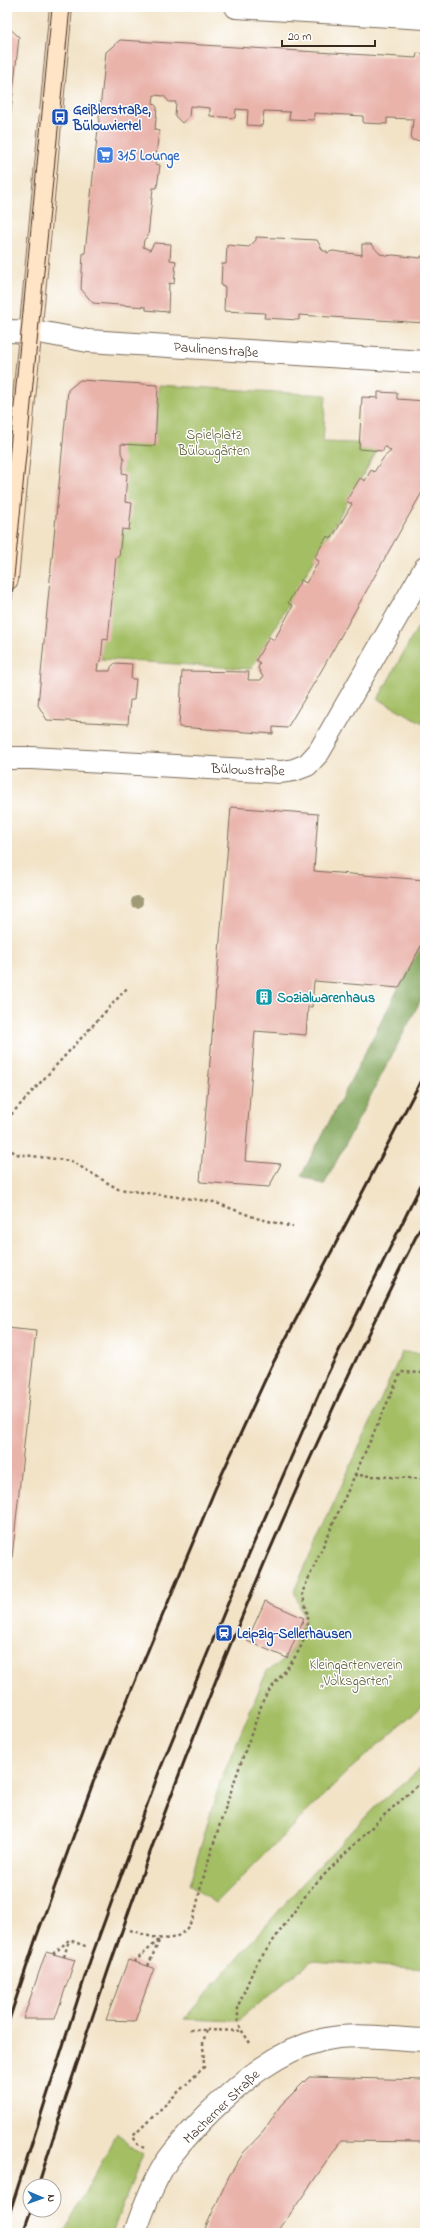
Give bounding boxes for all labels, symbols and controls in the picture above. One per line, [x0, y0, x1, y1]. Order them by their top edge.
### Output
scale bar [282, 22, 375, 48]
text: 20 m [288, 28, 311, 46]
place label: Geißlerstraße, Bülowviertel [72, 100, 151, 137]
bus stop icon: Geißlerstraße, Bülowviertel [50, 107, 70, 127]
supermarket icon: 315 Lounge [95, 145, 115, 165]
place label: 315 Lounge [117, 146, 180, 169]
street label: Paulinenstraße [173, 337, 260, 364]
park label: Spielplatz Bülowgärten [177, 425, 250, 463]
street label: Bülowstraße [210, 759, 286, 782]
building icon: Sozialwarenhaus [254, 987, 274, 1007]
place label: Sozialwarenhaus [277, 988, 375, 1009]
station icon: Leipzig-Sellerhausen [214, 1623, 234, 1643]
place label: Leipzig-Sellerhausen [237, 1624, 352, 1647]
park label: Kleingartenverein „Volksgarten“ [309, 1655, 403, 1693]
street label: Macherner Straße [179, 2064, 266, 2149]
north arrow [22, 2178, 62, 2218]
text: N [43, 2194, 59, 2202]

